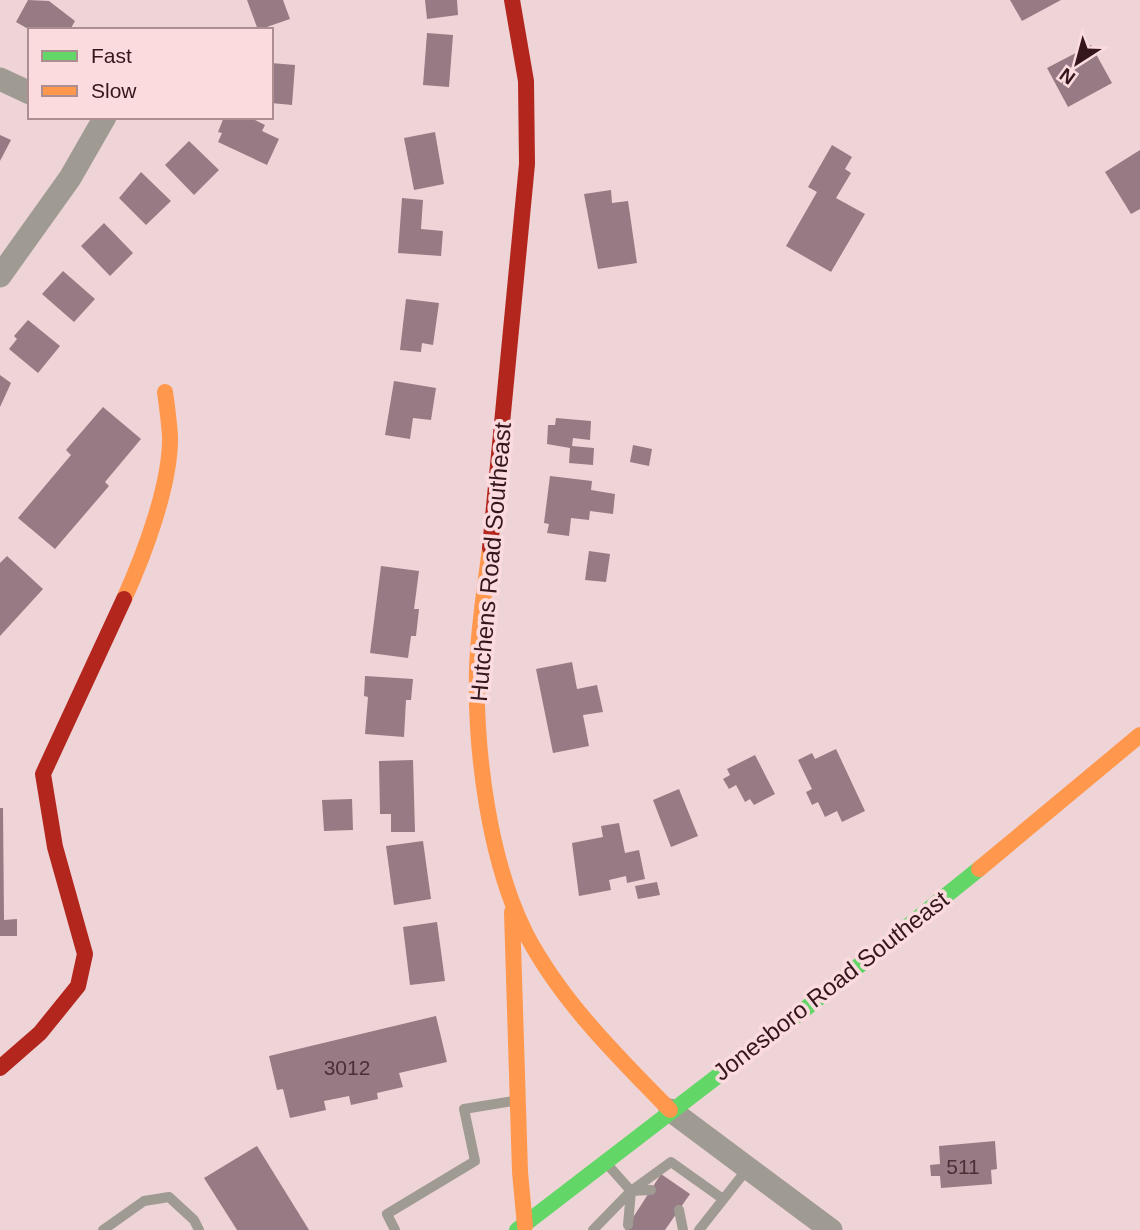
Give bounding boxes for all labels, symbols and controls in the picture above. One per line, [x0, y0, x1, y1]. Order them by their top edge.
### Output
legend [28, 28, 273, 119]
north arrow [1042, 28, 1112, 98]
text: Fast [91, 44, 132, 67]
text: N [1056, 64, 1079, 89]
text: Slow [91, 79, 137, 102]
street label: Hutchens Road Southeast [465, 421, 516, 703]
street label: Jonesboro Road Southeast [708, 885, 954, 1086]
house number: 3012 [324, 1056, 370, 1079]
house number: 511 [946, 1155, 980, 1178]

